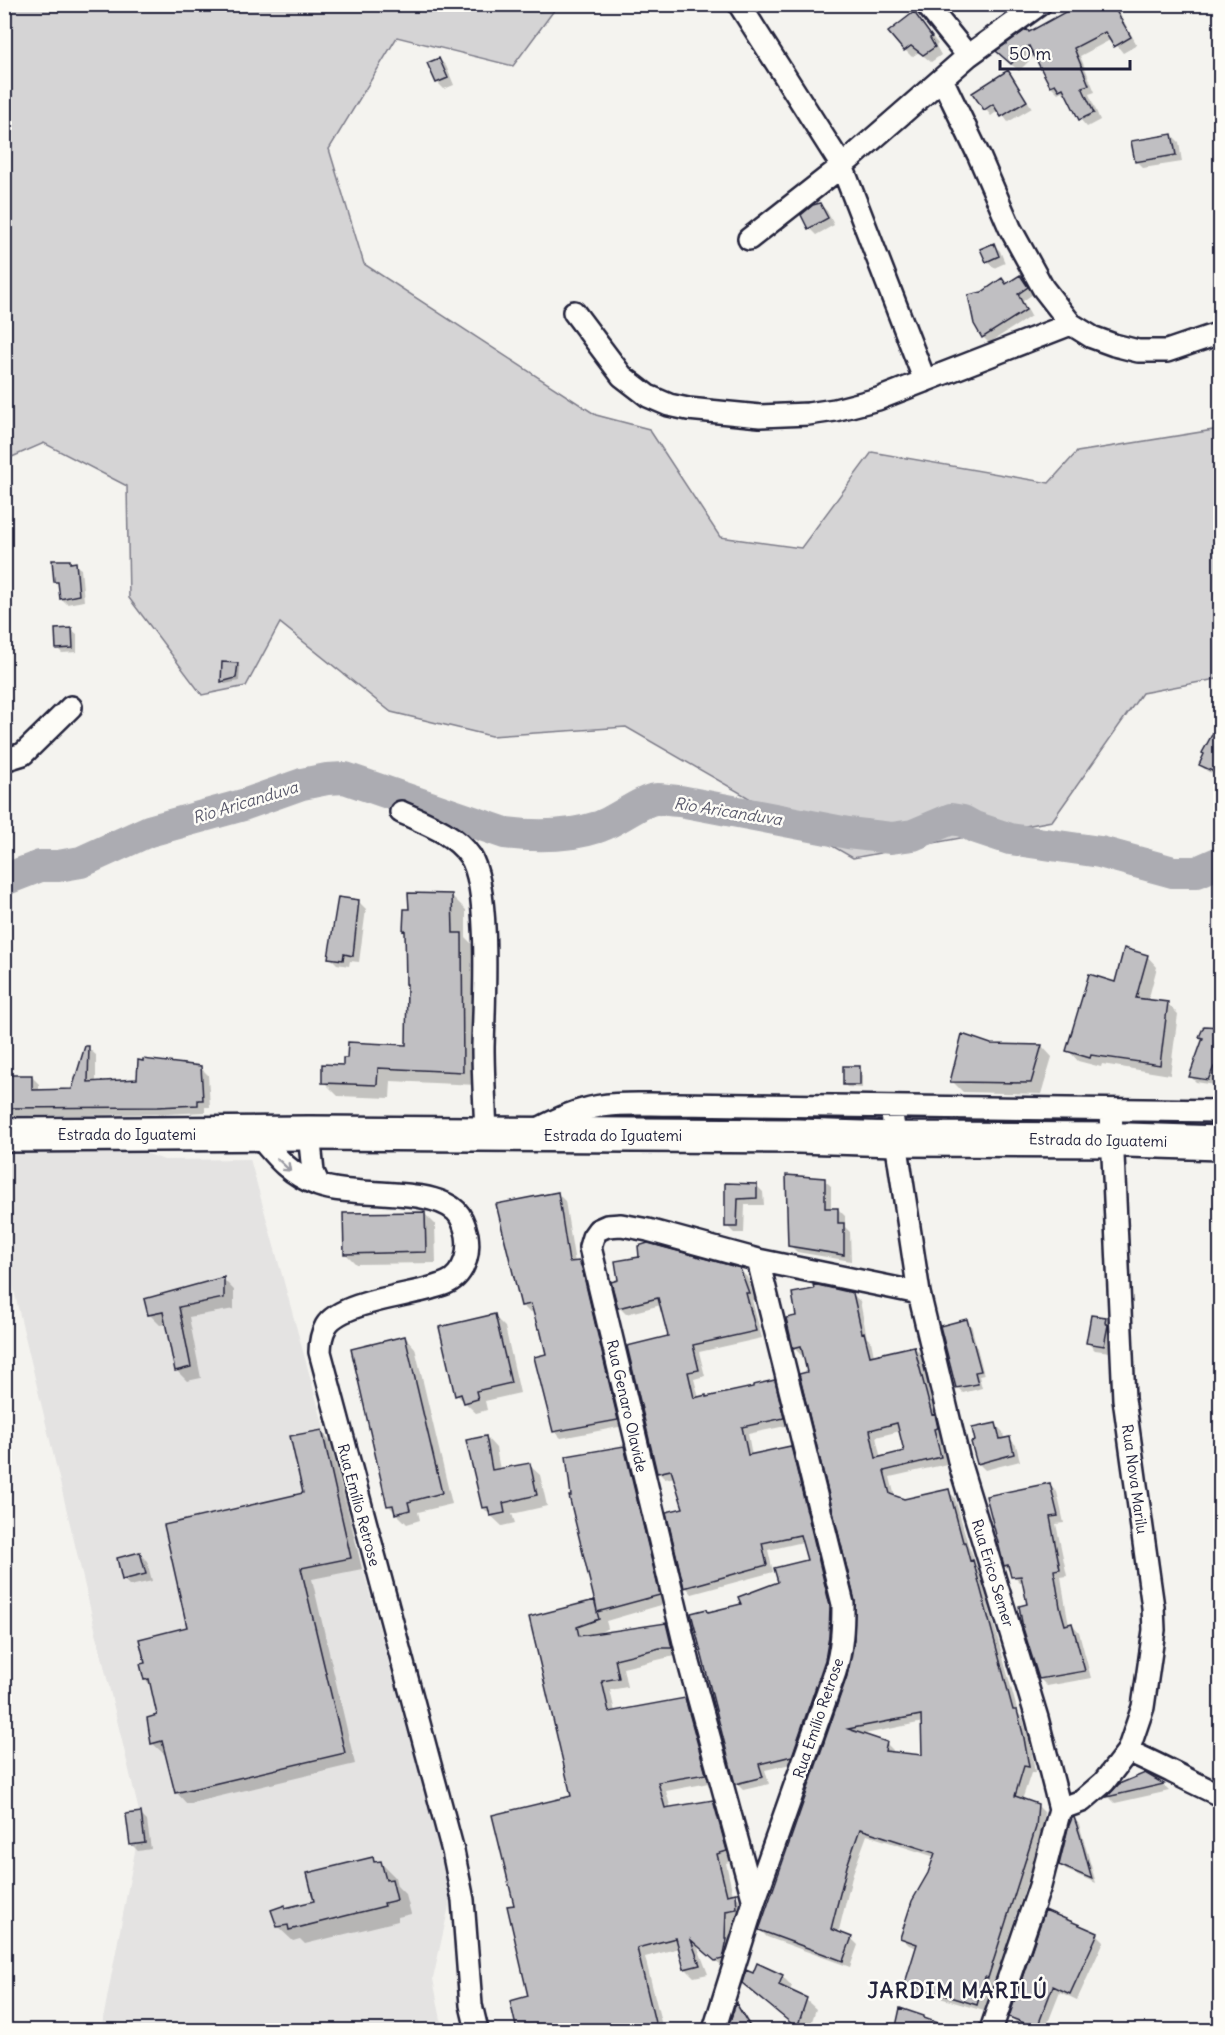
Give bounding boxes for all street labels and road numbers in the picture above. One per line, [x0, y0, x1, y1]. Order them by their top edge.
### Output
street label: Estrada do Iguatemi [58, 1125, 196, 1144]
street label: Estrada do Iguatemi [544, 1126, 682, 1145]
street label: Estrada do Iguatemi [1029, 1129, 1167, 1151]
street label: Rua Genaro Olavide [603, 1338, 651, 1474]
street label: Rua Nova Marilu [1118, 1423, 1152, 1535]
street label: Rua Emílio Retrose [334, 1442, 384, 1568]
street label: Rua Erico Semer [968, 1517, 1018, 1629]
street label: Rua Emílio Retrose [789, 1655, 847, 1781]

